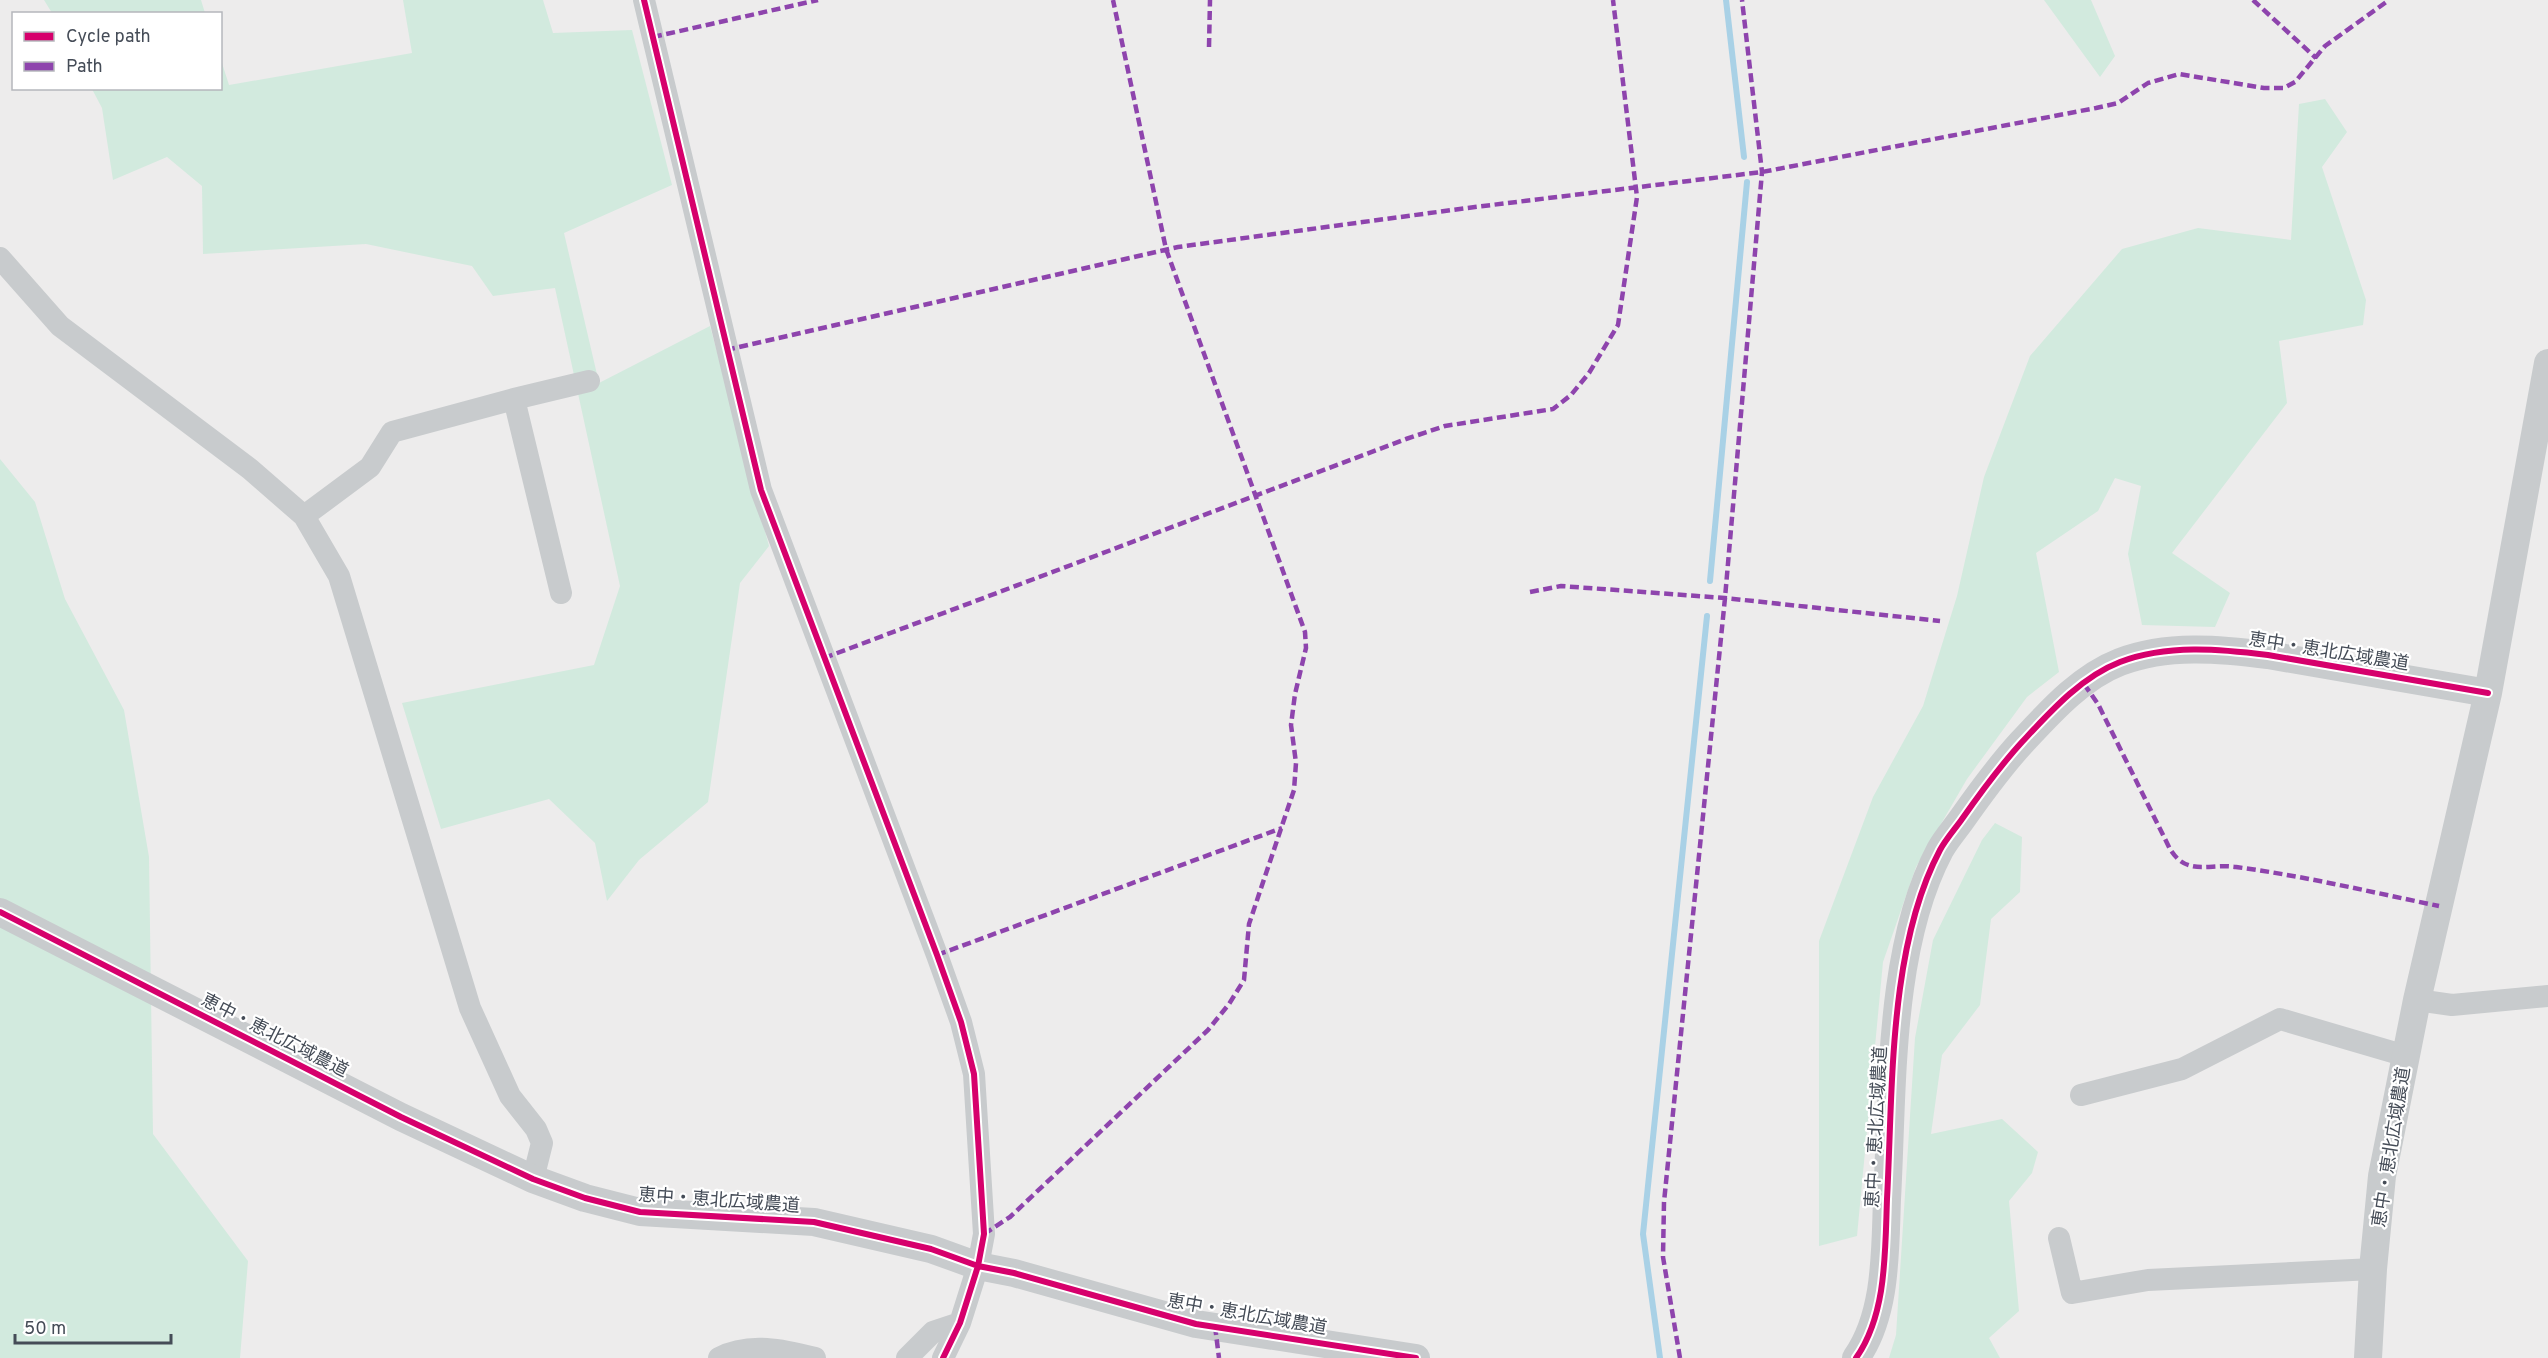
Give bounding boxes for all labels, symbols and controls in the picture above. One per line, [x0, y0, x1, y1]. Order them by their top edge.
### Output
legend [12, 12, 222, 90]
text: Cycle path [66, 26, 151, 49]
text: Path [66, 56, 103, 79]
street label: 恵中・恵北広域農道 [2247, 628, 2411, 677]
street label: 恵中・恵北広域農道 [197, 989, 352, 1083]
street label: 恵中・恵北広域農道 [1862, 1046, 1893, 1209]
street label: 恵中・恵北広域農道 [2368, 1065, 2417, 1229]
street label: 恵中・恵北広域農道 [637, 1184, 801, 1219]
street label: 恵中・恵北広域農道 [1165, 1290, 1329, 1341]
scale bar [15, 1307, 171, 1345]
text: 50 m [24, 1318, 66, 1341]

